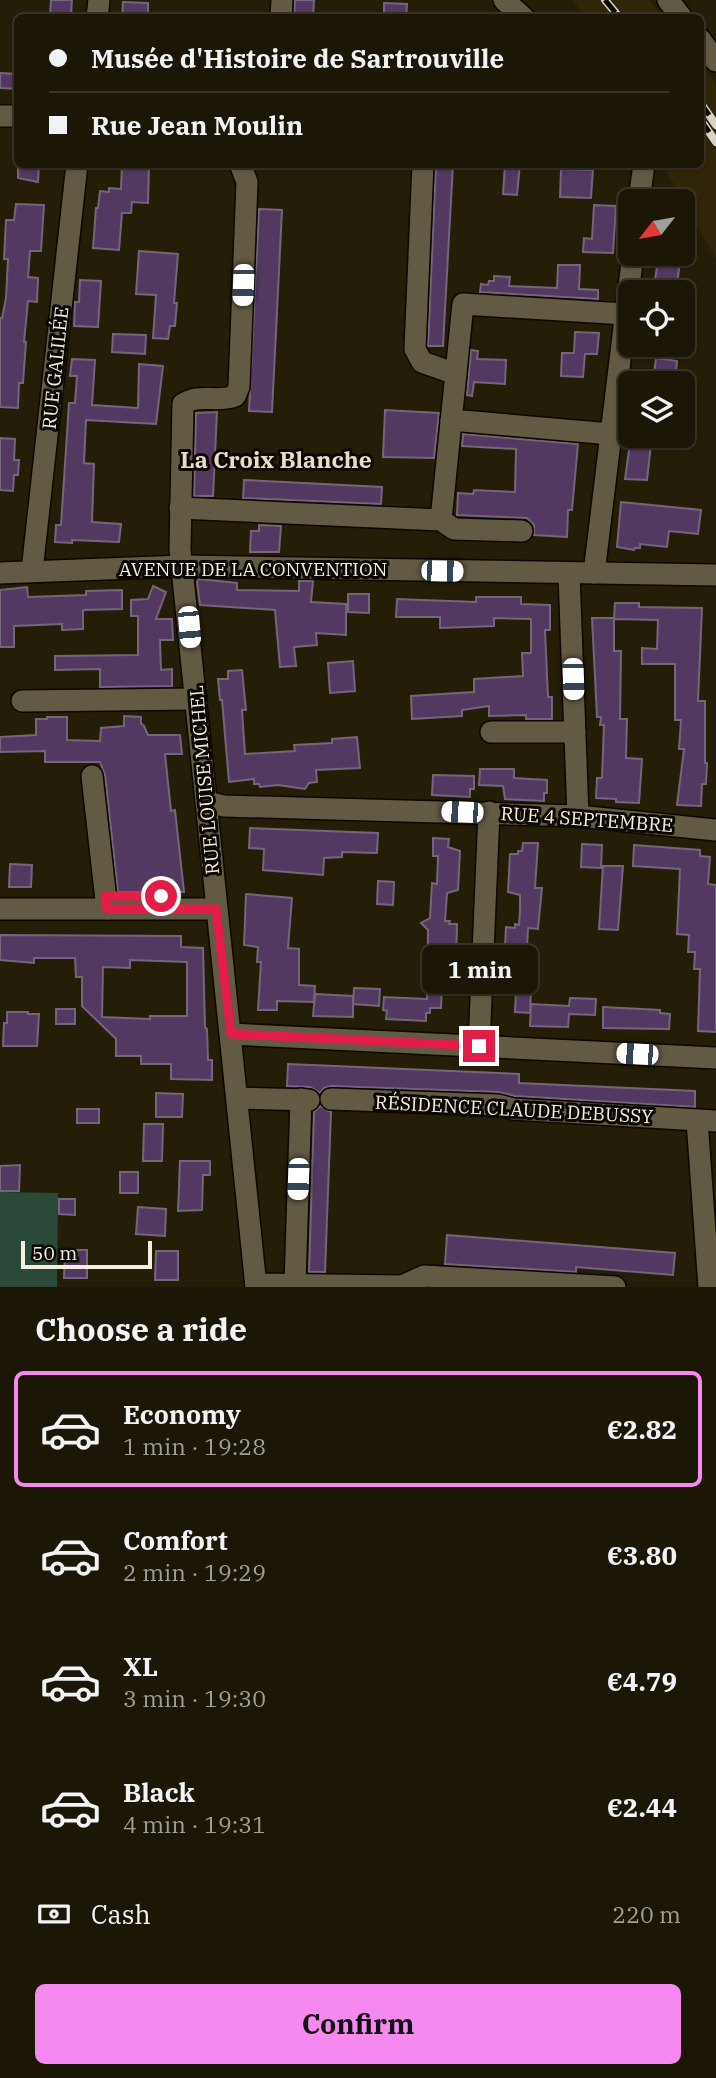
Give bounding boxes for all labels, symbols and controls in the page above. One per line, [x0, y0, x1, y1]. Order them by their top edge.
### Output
text: Musée d'Histoire de Sartrouville [91, 41, 504, 75]
text: Rue Jean Moulin [91, 108, 303, 142]
north arrow [618, 189, 695, 266]
map controls [618, 189, 695, 448]
car [232, 264, 255, 306]
button: locate [618, 280, 695, 357]
street label: RUE GALILÉE [37, 306, 73, 430]
button: layers [618, 371, 695, 448]
district label: La Croix Blanche [180, 444, 372, 474]
street label: AVENUE DE LA CONVENTION [119, 557, 387, 581]
car [421, 560, 464, 582]
car [177, 605, 202, 649]
car [562, 658, 585, 700]
street label: RUE LOUISE MICHEL [184, 684, 224, 876]
car [441, 801, 484, 823]
street label: RUE 4 SEPTEMBRE [500, 801, 674, 837]
route start [145, 880, 177, 912]
callout: 1 min [421, 944, 537, 993]
text: 1 min [448, 954, 512, 984]
route end [463, 1030, 495, 1062]
car [616, 1042, 659, 1066]
street label: RÉSIDENCE CLAUDE DEBUSSY [374, 1090, 654, 1128]
car [287, 1158, 310, 1200]
scale bar [21, 1238, 152, 1270]
text: 50 m [32, 1241, 77, 1265]
text: Choose a ride [35, 1308, 247, 1350]
text: Economy [123, 1397, 241, 1431]
icon: car [39, 1398, 102, 1461]
text: €2.82 [607, 1412, 677, 1446]
text: 1 min · 19:28 [123, 1431, 266, 1461]
text: Comfort [123, 1523, 228, 1557]
icon: car [39, 1524, 102, 1587]
text: €3.80 [607, 1538, 677, 1572]
text: 2 min · 19:29 [123, 1557, 266, 1587]
text: XL [123, 1649, 158, 1683]
icon: car [39, 1650, 102, 1713]
text: €4.79 [607, 1664, 677, 1698]
text: 3 min · 19:30 [123, 1683, 266, 1713]
text: Black [123, 1775, 195, 1809]
icon: car [39, 1776, 102, 1839]
text: €2.44 [607, 1790, 677, 1824]
text: 4 min · 19:31 [123, 1809, 266, 1839]
icon: cash [35, 1895, 73, 1933]
text: Cash [91, 1897, 151, 1931]
text: 220 m [612, 1899, 681, 1929]
button: Confirm [35, 1984, 681, 2064]

